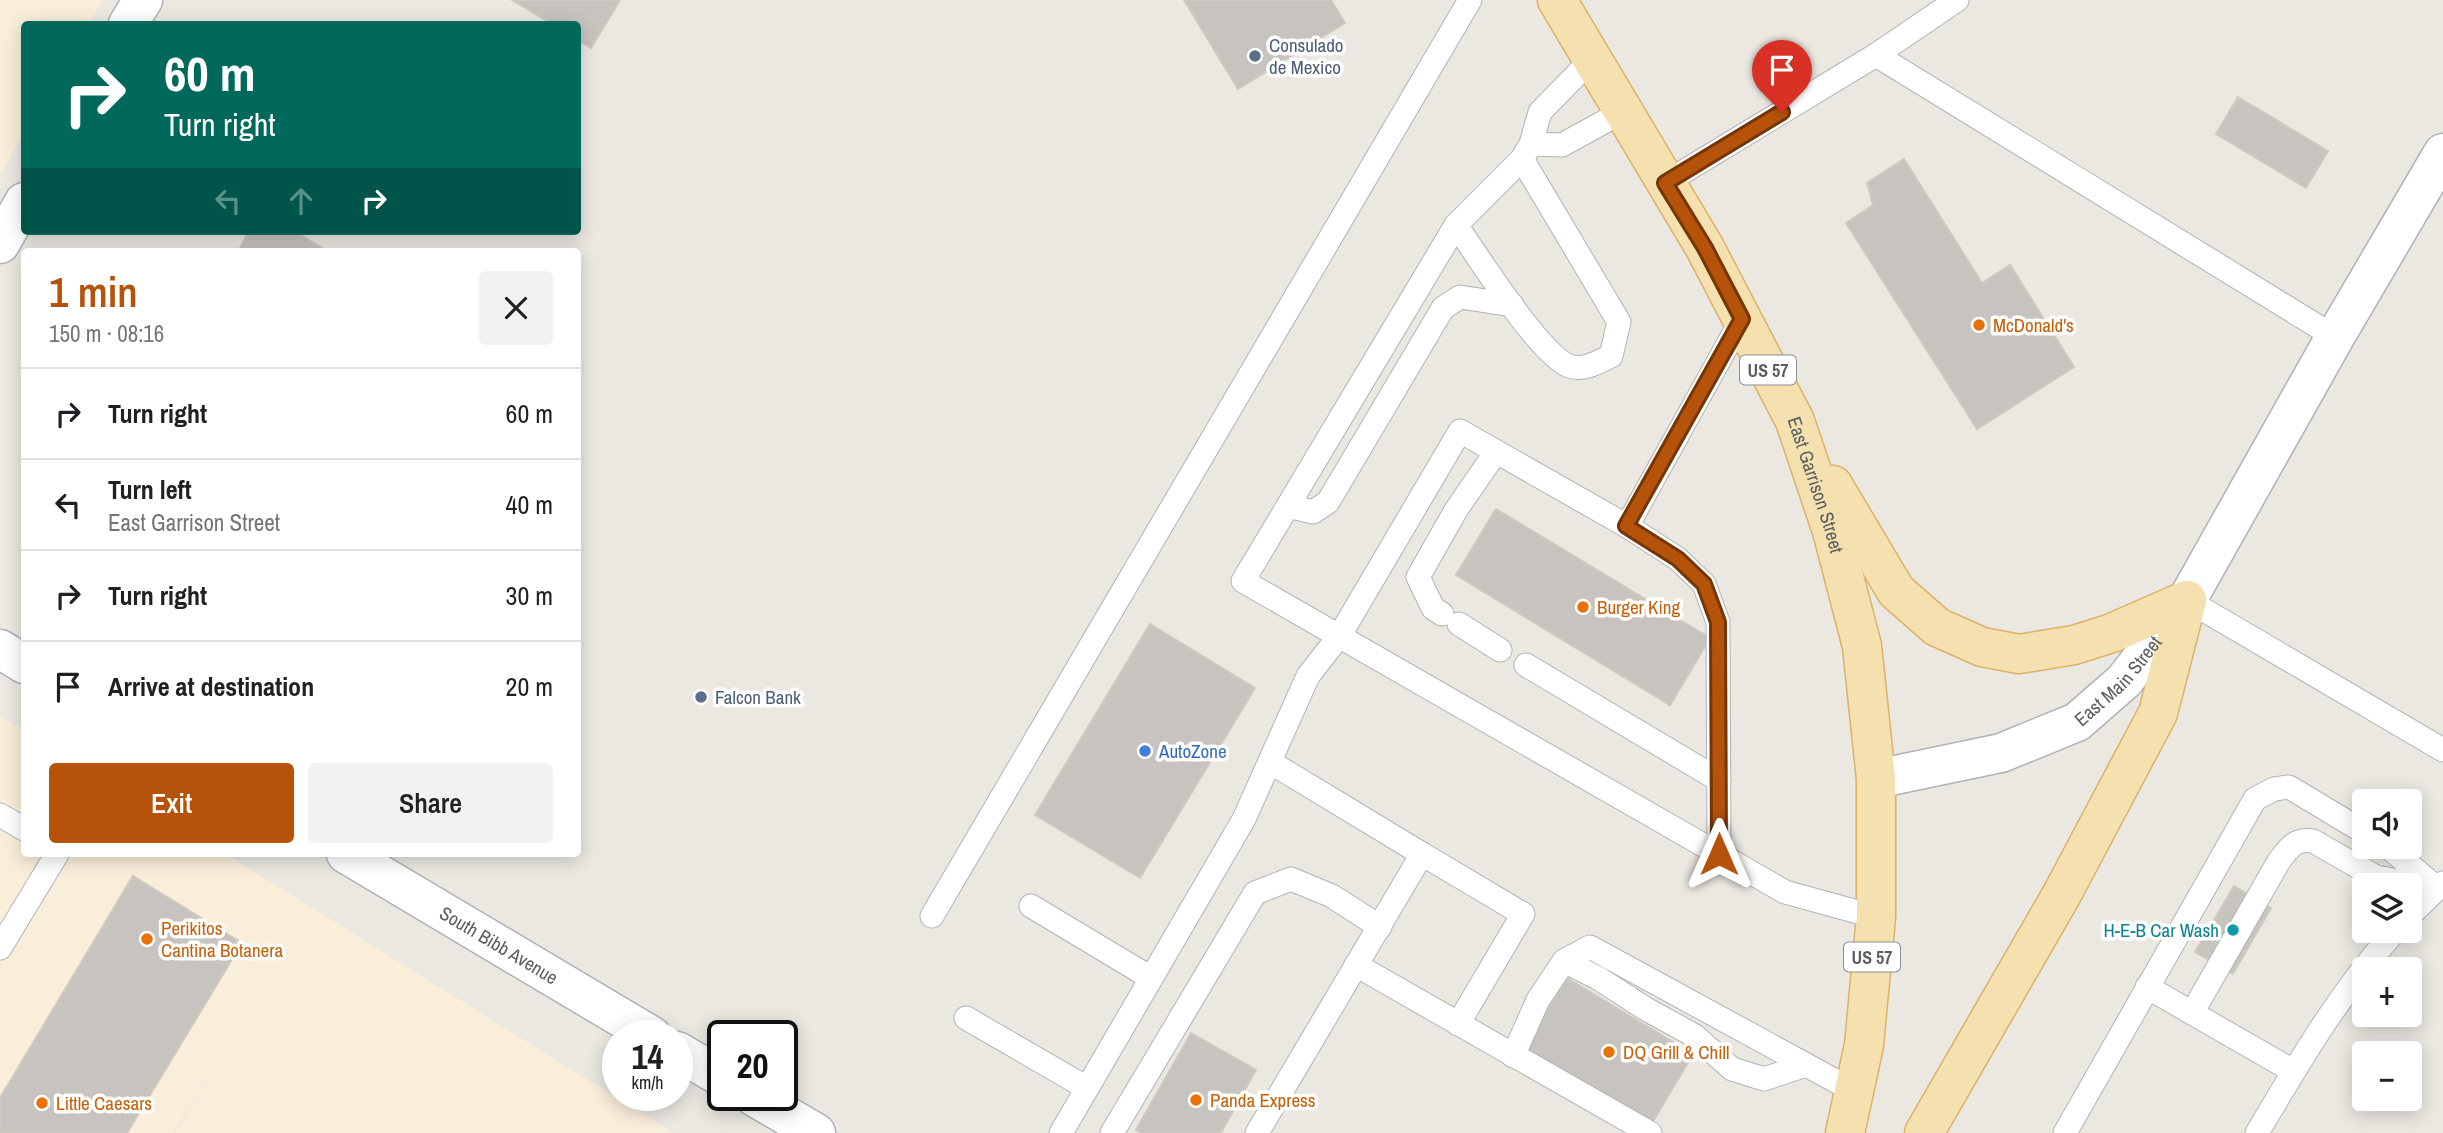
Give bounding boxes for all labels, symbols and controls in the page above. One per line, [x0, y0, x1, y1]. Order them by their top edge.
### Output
place label: Consulado de Mexico [1269, 32, 1343, 80]
text: 60 m [164, 40, 256, 106]
pin [1752, 40, 1812, 112]
marker: Consulado de Mexico [1247, 48, 1263, 64]
icon: right [49, 49, 140, 140]
icon: arrive [1763, 51, 1801, 89]
text: Turn right [164, 103, 276, 146]
icon: left [209, 182, 247, 220]
icon: ahead [282, 182, 320, 220]
icon: right [355, 182, 393, 220]
text: 1 min [49, 264, 138, 320]
button: close [479, 271, 553, 345]
place label: McDonald's [1993, 312, 2074, 338]
marker: McDonald's [1971, 317, 1987, 333]
text: 150 m · 08:16 [49, 318, 164, 349]
road number: US 57 [1740, 356, 1796, 384]
icon: right [49, 395, 87, 433]
text: Turn right [108, 396, 207, 431]
text: 60 m [506, 396, 553, 431]
street label: East Garrison Street [1781, 413, 1850, 556]
text: Turn left [108, 472, 192, 507]
icon: left [49, 486, 87, 524]
text: 40 m [506, 487, 553, 522]
text: East Garrison Street [108, 507, 280, 538]
icon: right [49, 577, 87, 615]
text: Turn right [108, 578, 207, 613]
text: 30 m [506, 578, 553, 613]
place label: Burger King [1597, 594, 1680, 620]
marker: Burger King [1575, 599, 1591, 615]
street label: East Main Street [2069, 630, 2168, 732]
icon: arrive [49, 668, 87, 706]
text: Arrive at destination [108, 669, 314, 704]
text: 20 m [506, 669, 553, 704]
place label: Falcon Bank [715, 684, 801, 710]
marker: Falcon Bank [693, 689, 709, 705]
place label: AutoZone [1158, 738, 1227, 764]
marker: AutoZone [1137, 743, 1153, 759]
button: Exit [49, 763, 294, 843]
button: Share [308, 763, 553, 843]
map controls [2352, 789, 2422, 1111]
button: sound [2352, 789, 2422, 859]
position arrow [1682, 817, 1756, 891]
button: layers [2352, 873, 2422, 943]
street label: South Bibb Avenue [435, 900, 563, 990]
place label: Perikitos Cantina Botanera [161, 915, 283, 963]
place label: H-E-B Car Wash [2104, 917, 2219, 943]
marker: H-E-B Car Wash [2225, 922, 2241, 938]
marker: Perikitos Cantina Botanera [139, 931, 155, 947]
road number: US 57 [1844, 942, 1900, 972]
button: + [2352, 957, 2422, 1027]
speed limit sign: 20 [707, 1020, 798, 1111]
text: 14 [632, 1033, 663, 1080]
place label: DQ Grill & Chill [1623, 1039, 1729, 1065]
button: − [2352, 1041, 2422, 1111]
marker: DQ Grill & Chill [1601, 1044, 1617, 1060]
text: km/h [632, 1070, 664, 1095]
place label: Panda Express [1210, 1087, 1316, 1113]
place label: Little Caesars [56, 1090, 152, 1116]
marker: Panda Express [1188, 1092, 1204, 1108]
marker: Little Caesars [34, 1095, 50, 1111]

